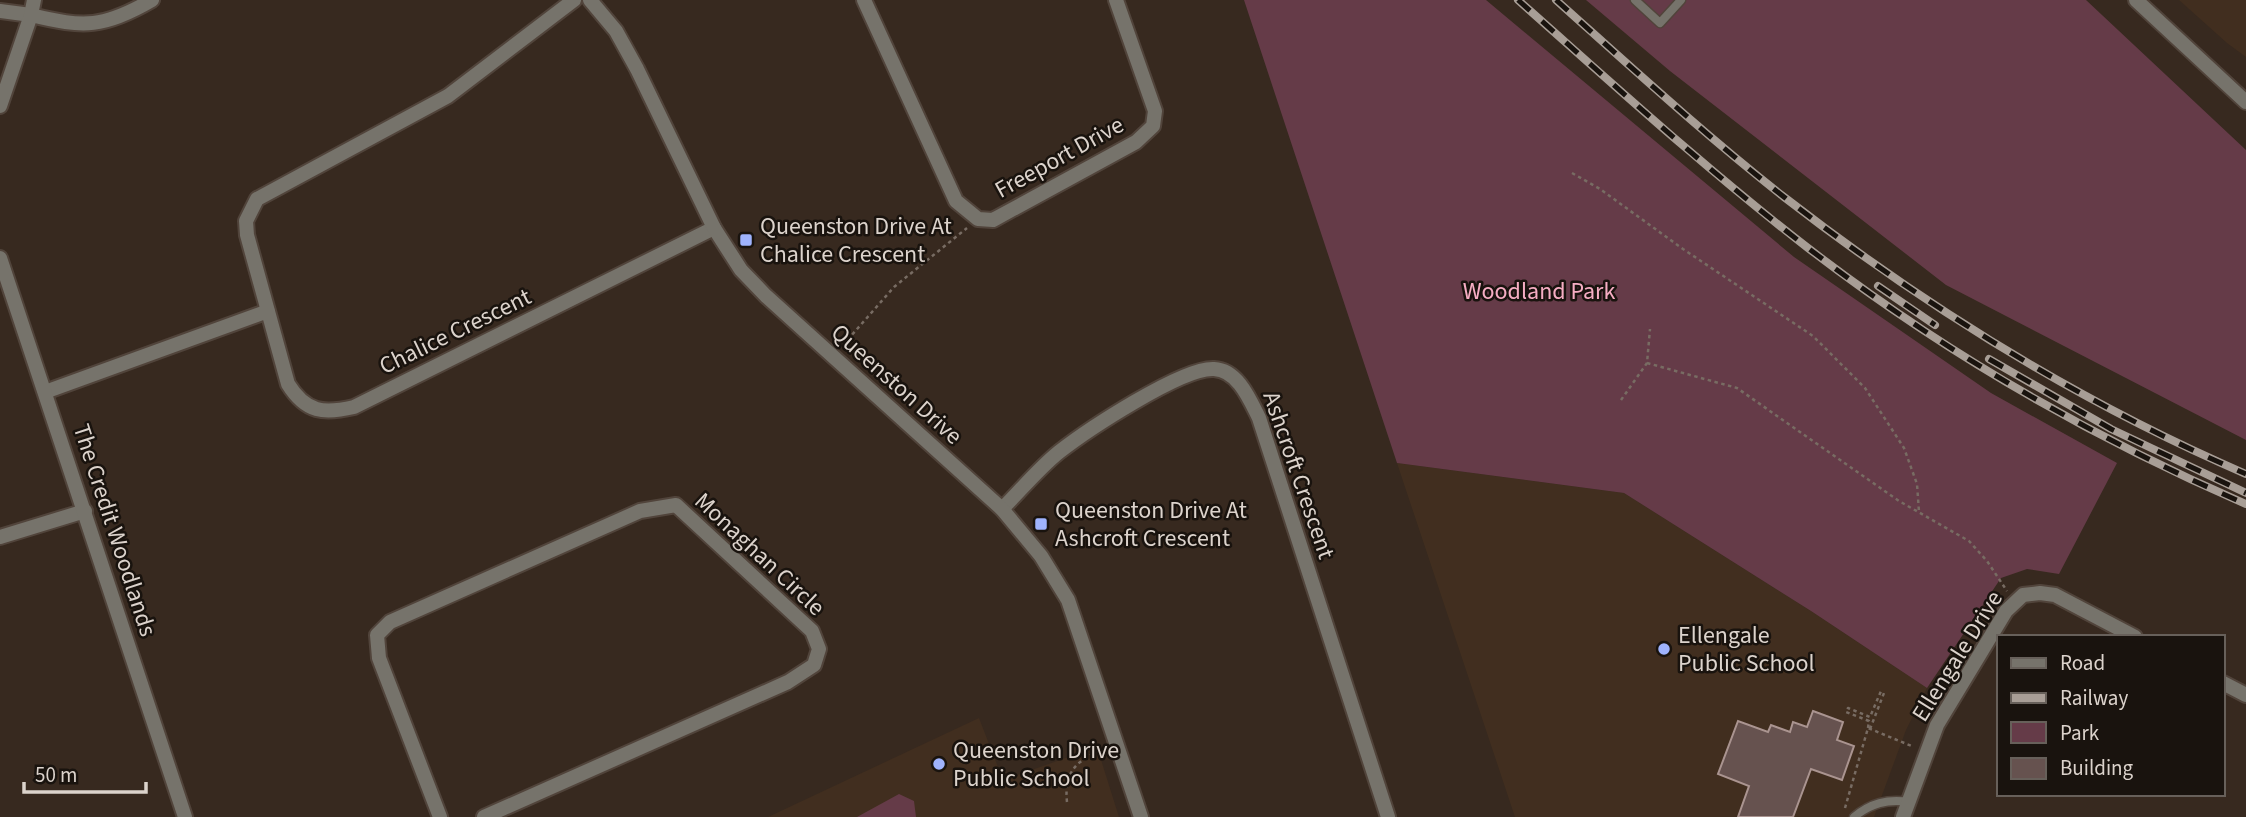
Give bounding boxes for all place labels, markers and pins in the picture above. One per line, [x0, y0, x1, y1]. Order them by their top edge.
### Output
place label: Queenston Drive At Chalice Crescent [760, 209, 952, 272]
marker: Queenston Drive At Chalice Crescent [738, 232, 754, 248]
place label: Queenston Drive At Ashcroft Crescent [1055, 493, 1247, 556]
marker: Queenston Drive At Ashcroft Crescent [1033, 516, 1049, 532]
place label: Ellengale Public School [1678, 618, 1815, 681]
marker: Ellengale Public School [1656, 641, 1672, 657]
place label: Queenston Drive Public School [953, 733, 1119, 796]
marker: Queenston Drive Public School [931, 756, 947, 772]

